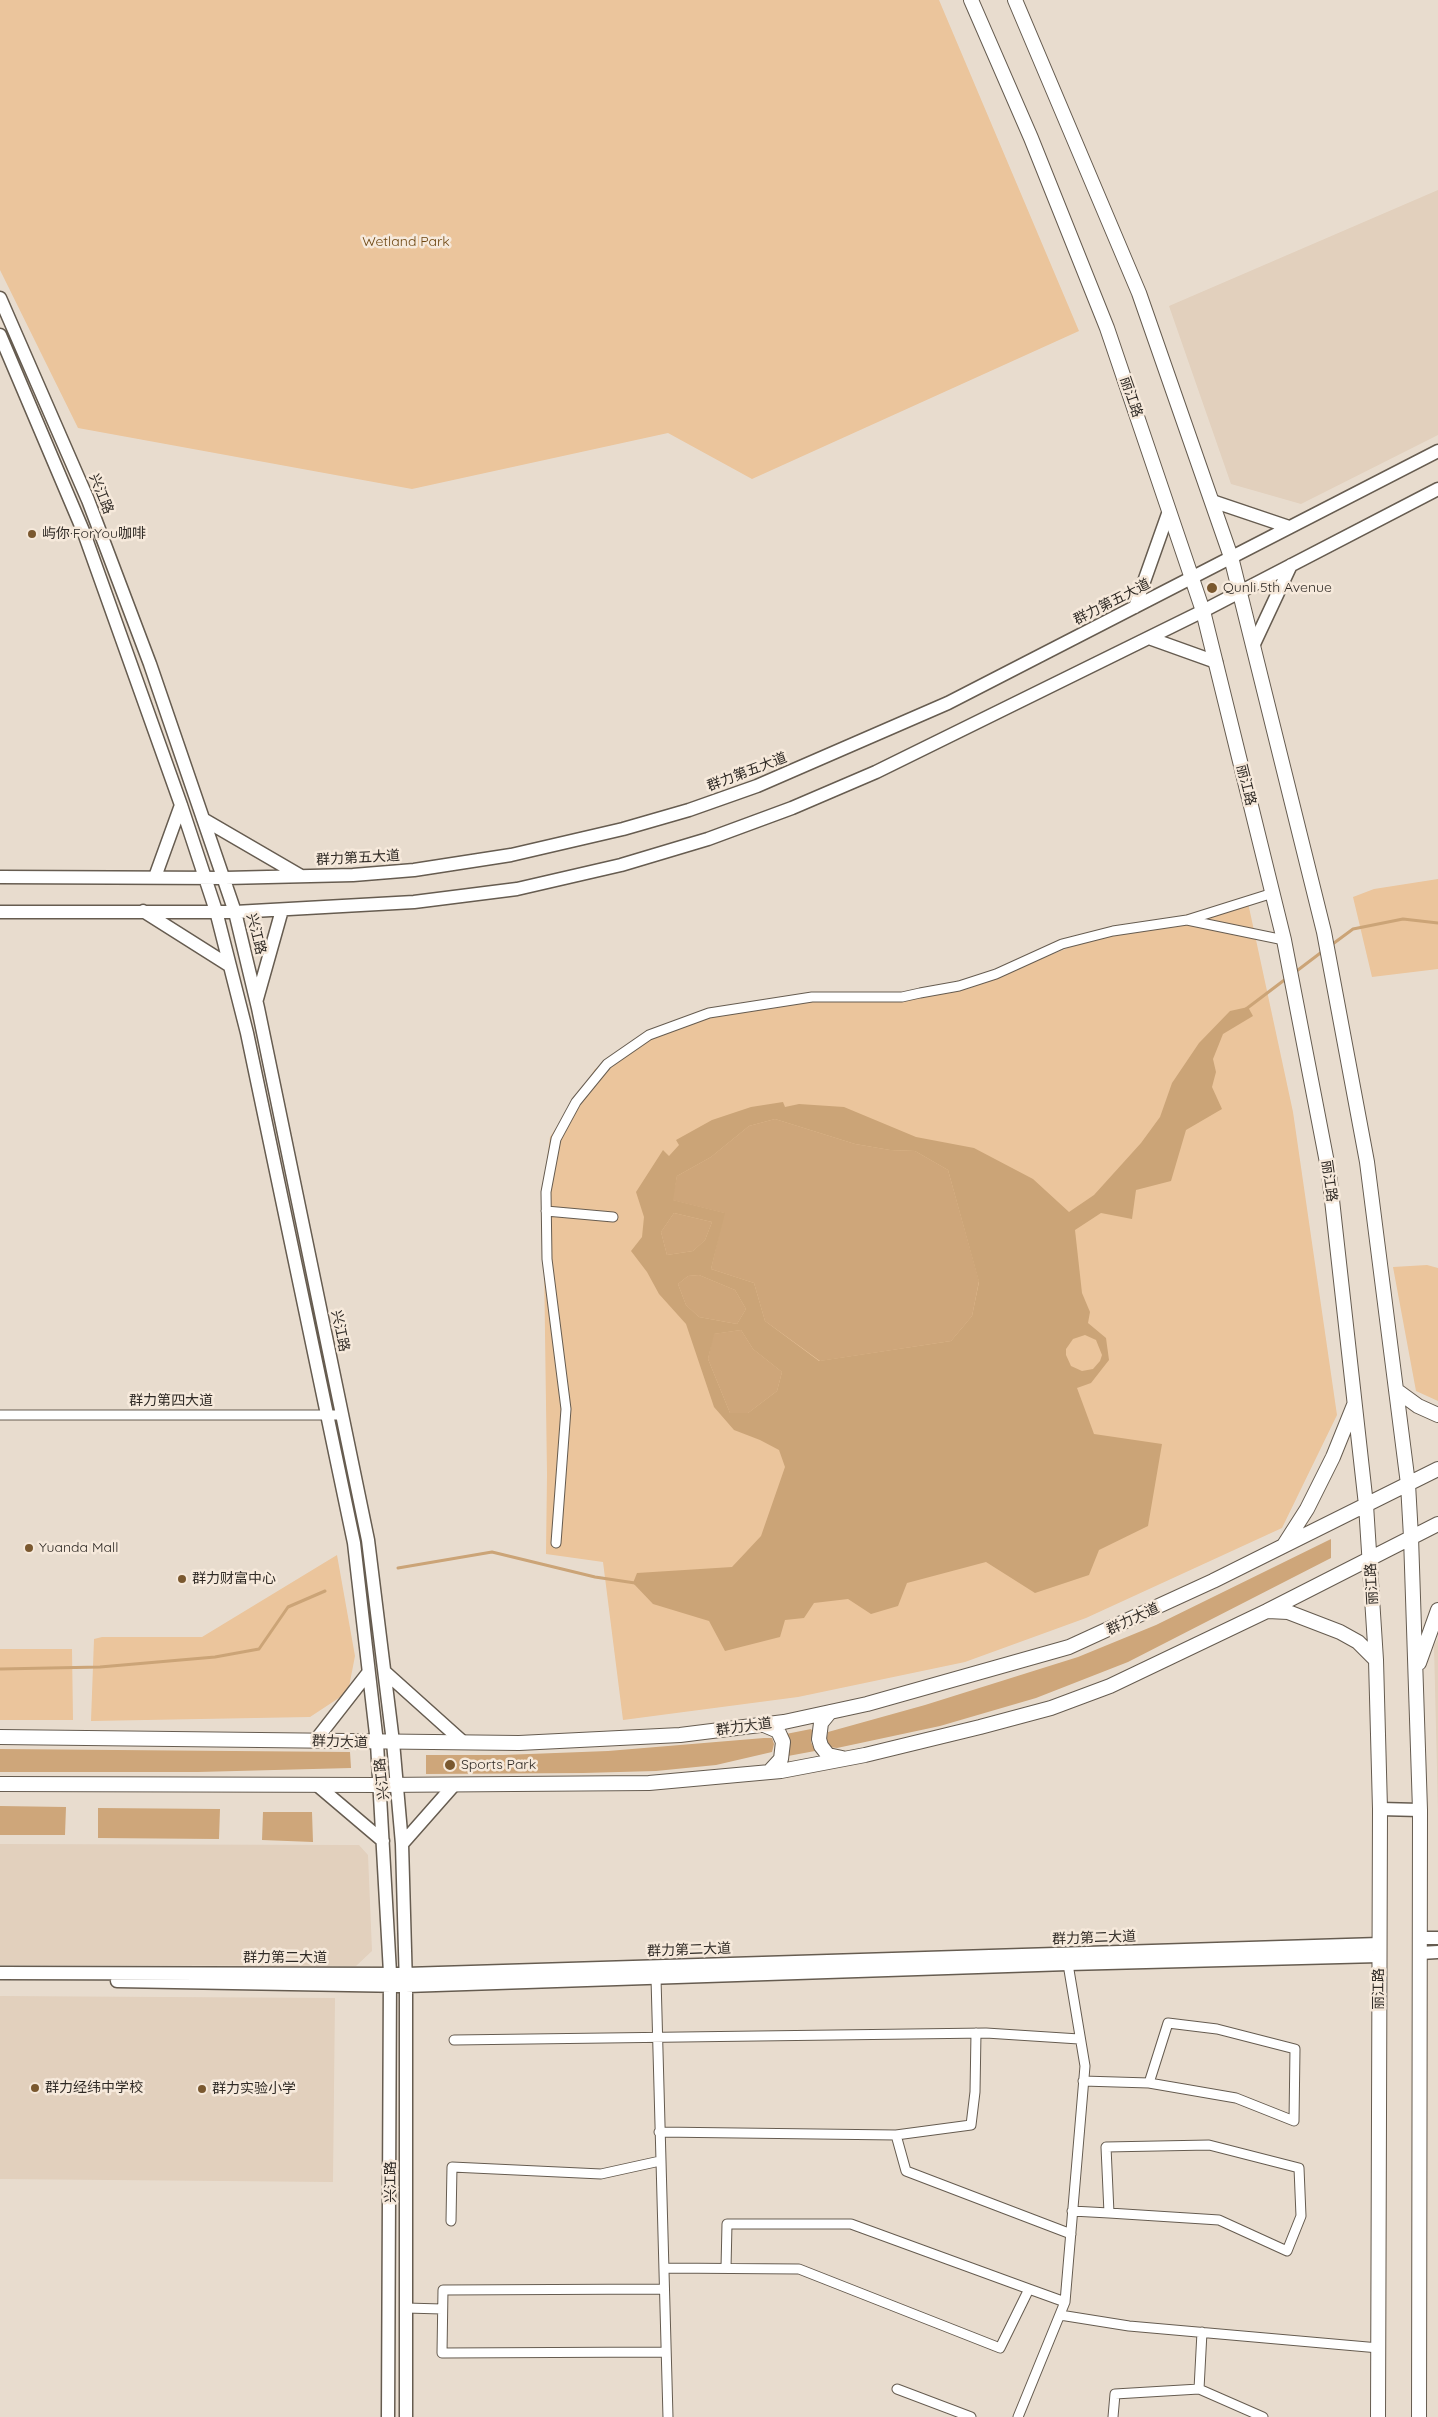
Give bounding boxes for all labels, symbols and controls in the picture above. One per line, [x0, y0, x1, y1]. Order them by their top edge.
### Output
park label: Wetland Park [362, 234, 450, 250]
street label: 丽江路 [1116, 374, 1146, 420]
street label: 兴江路 [85, 471, 117, 517]
place label: 屿你·ForYou咖啡 [42, 526, 146, 542]
marker: 屿你·ForYou咖啡 [26, 528, 38, 540]
street label: 群力第五大道 [1071, 575, 1153, 629]
place label: Qunli 5th Avenue [1223, 580, 1332, 596]
marker: Qunli 5th Avenue [1205, 581, 1219, 595]
street label: 群力第五大道 [705, 749, 789, 795]
street label: 丽江路 [1233, 763, 1259, 807]
street label: 群力第五大道 [316, 847, 400, 869]
street label: 兴江路 [243, 912, 269, 956]
street label: 丽江路 [1318, 1159, 1340, 1203]
street label: 兴江路 [327, 1309, 353, 1353]
street label: 群力第四大道 [129, 1393, 213, 1409]
place label: Yuanda Mall [39, 1540, 118, 1556]
marker: Yuanda Mall [23, 1542, 35, 1554]
street label: 丽江路 [1363, 1563, 1381, 1605]
place label: 群力财富中心 [192, 1571, 276, 1587]
marker: 群力财富中心 [176, 1573, 188, 1585]
street label: 群力大道 [1104, 1600, 1162, 1638]
street label: 群力大道 [715, 1715, 773, 1739]
street label: 群力大道 [312, 1733, 368, 1751]
street label: 兴江路 [371, 1757, 393, 1801]
place label: Sports Park [461, 1757, 536, 1773]
marker: Sports Park [443, 1758, 457, 1772]
street label: 群力第二大道 [1052, 1928, 1136, 1948]
street label: 群力第二大道 [647, 1940, 731, 1960]
street label: 群力第二大道 [243, 1950, 327, 1966]
street label: 丽江路 [1371, 1968, 1387, 2010]
place label: 群力经纬中学校 [45, 2080, 143, 2096]
place label: 群力实验小学 [212, 2081, 296, 2097]
marker: 群力经纬中学校 [29, 2082, 41, 2094]
marker: 群力实验小学 [196, 2083, 208, 2095]
street label: 兴江路 [383, 2161, 399, 2203]

